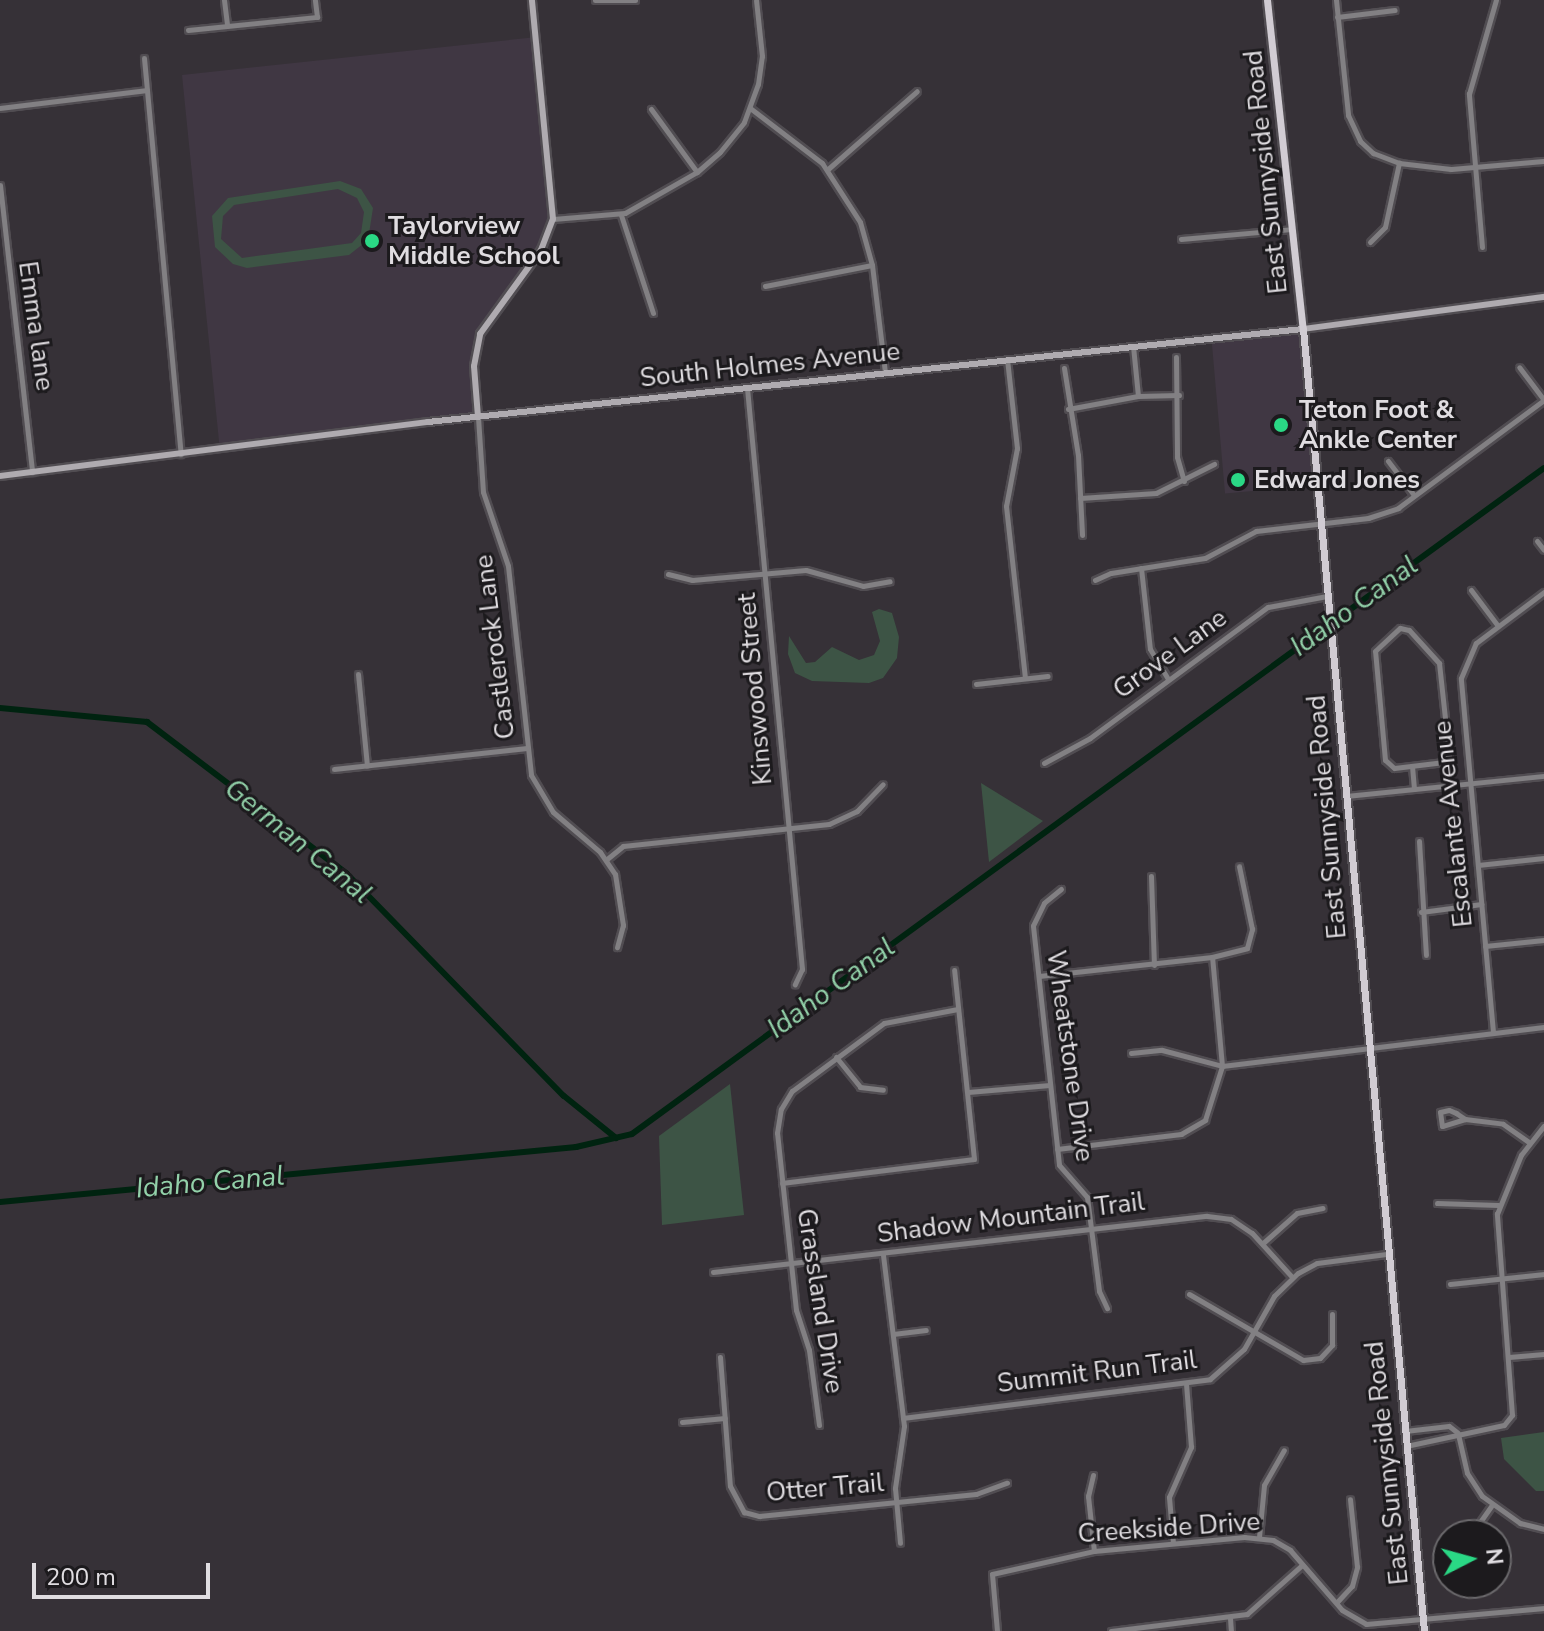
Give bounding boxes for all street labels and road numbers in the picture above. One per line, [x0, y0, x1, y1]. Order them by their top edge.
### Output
street label: East Sunnyside Road [1238, 49, 1294, 295]
street label: Emma lane [11, 259, 61, 393]
street label: South Holmes Avenue [638, 336, 902, 394]
street label: Castlerock Lane [468, 553, 522, 741]
street label: Kinswood Street [731, 592, 779, 786]
street label: Grove Lane [1107, 602, 1233, 706]
street label: East Sunnyside Road [1301, 694, 1353, 940]
street label: Escalante Avenue [1427, 719, 1479, 929]
street label: Wheatstone Drive [1040, 948, 1100, 1164]
street label: Shadow Mountain Trail [875, 1186, 1147, 1250]
street label: Grassland Drive [790, 1206, 850, 1396]
street label: East Sunnyside Road [1359, 1340, 1415, 1586]
street label: Summit Run Trail [996, 1344, 1198, 1400]
street label: Otter Trail [765, 1467, 885, 1509]
street label: Creekside Drive [1077, 1506, 1261, 1550]

